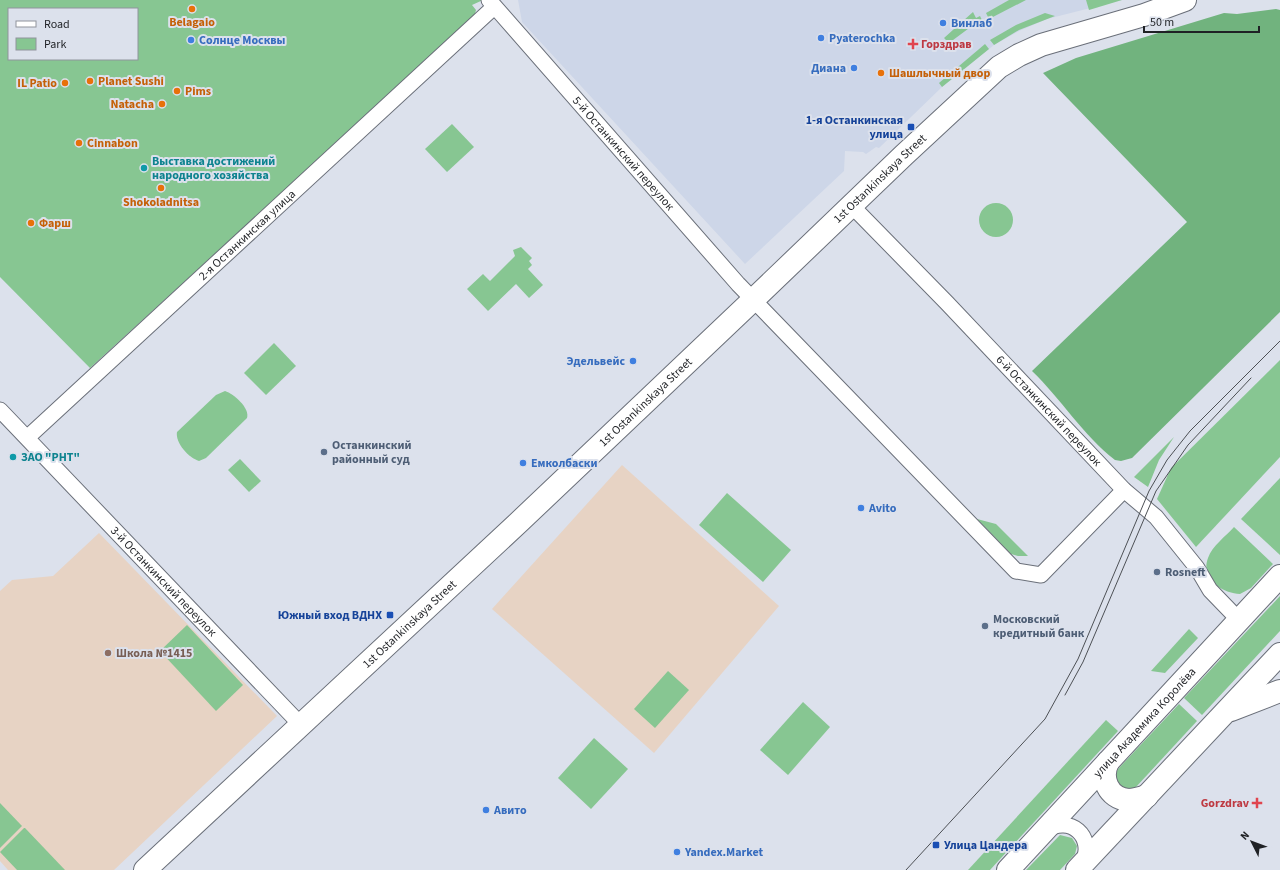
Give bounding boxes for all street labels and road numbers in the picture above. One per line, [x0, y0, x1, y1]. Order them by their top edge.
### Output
street label: 5-й Останкинский переулок [568, 93, 678, 215]
street label: 1st Ostankinskaya Street [830, 130, 930, 227]
street label: 2-я Останкинская улица [195, 186, 300, 284]
street label: 6-й Останкинский переулок [992, 352, 1105, 470]
street label: 1st Ostankinskaya Street [595, 354, 696, 451]
street label: 3-й Останкинский переулок [107, 523, 220, 641]
street label: 1st Ostankinskaya Street [359, 576, 460, 673]
street label: улица Академика Королёва [1090, 664, 1200, 782]

